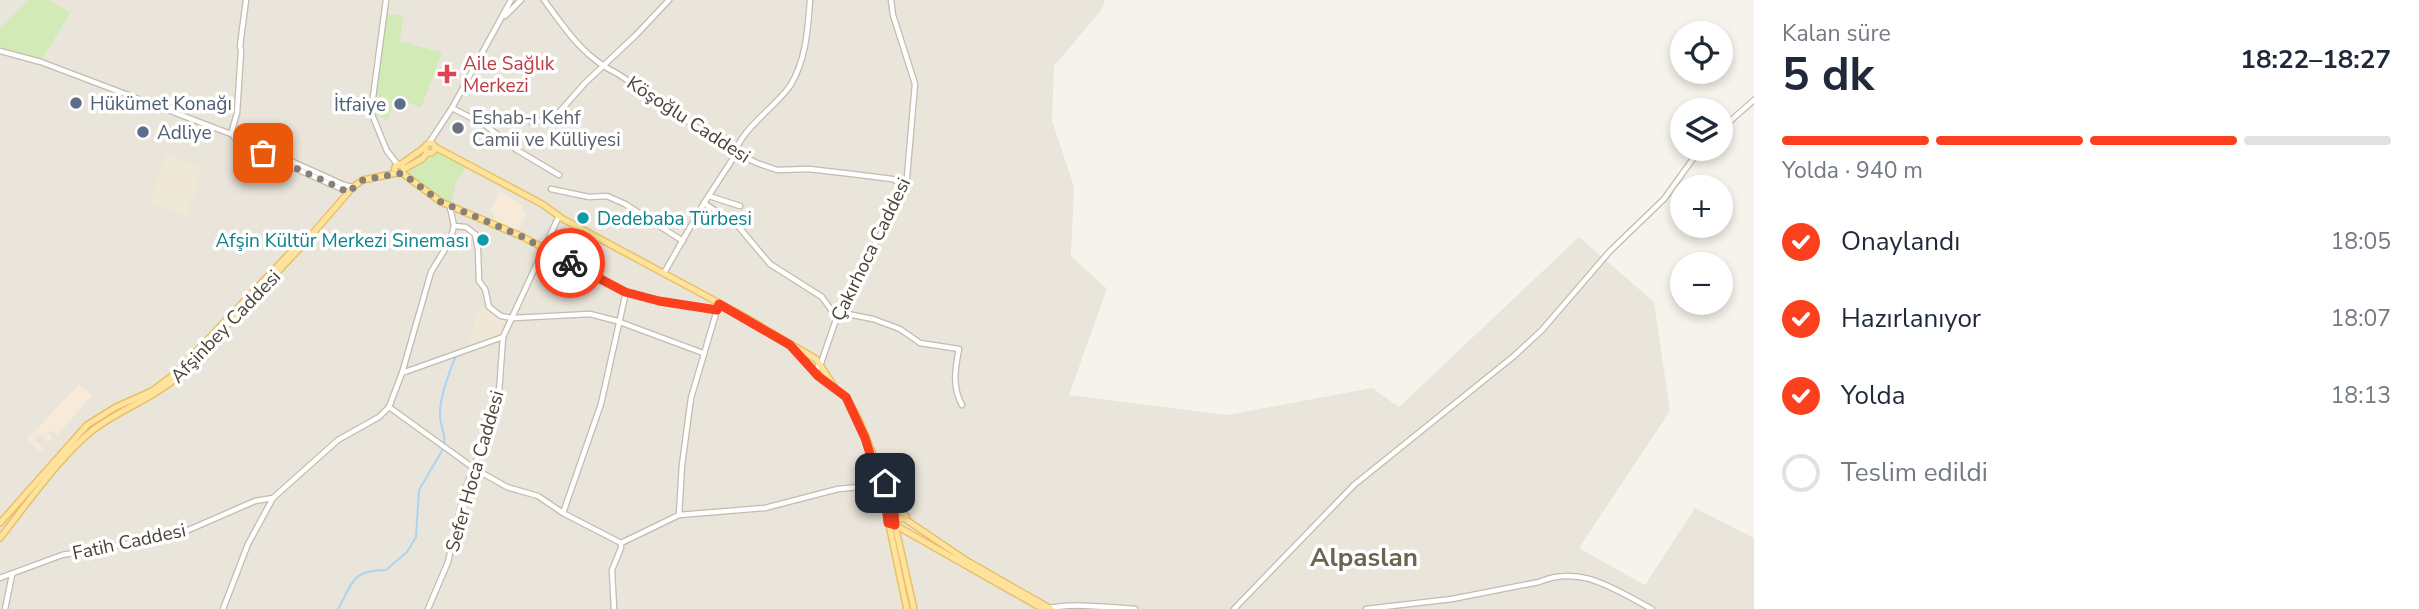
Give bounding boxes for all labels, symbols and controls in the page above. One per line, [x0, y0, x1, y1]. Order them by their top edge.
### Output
text: Kalan süre [1782, 18, 1891, 49]
map controls [1670, 21, 1733, 315]
button: locate [1670, 21, 1733, 84]
text: 18:22–18:27 [2240, 42, 2391, 77]
text: 5 dk [1782, 43, 1874, 106]
place label: Aile Sağlık Merkezi [463, 51, 555, 99]
marker: Aile Sağlık Merkezi [437, 64, 457, 84]
street label: Köşoğlu Caddesi [622, 70, 755, 170]
place label: Hükümet Konağı [90, 91, 232, 117]
place label: İtfaiye [334, 92, 386, 118]
marker: Hükümet Konağı [68, 95, 84, 111]
marker: İtfaiye [392, 96, 408, 112]
button: layers [1670, 98, 1733, 161]
place label: Eshab-ı Kehf Camii ve Külliyesi [472, 105, 621, 153]
place label: Adliye [157, 120, 212, 146]
marker: Eshab-ı Kehf Camii ve Külliyesi [450, 120, 466, 136]
pin [233, 123, 293, 183]
marker: Adliye [135, 124, 151, 140]
icon: bag [244, 134, 282, 172]
text: Yolda · 940 m [1782, 155, 1923, 186]
street label: Çakırhoca Caddesi [825, 173, 917, 326]
button: + [1670, 175, 1733, 238]
place label: Dedebaba Türbesi [597, 206, 752, 232]
marker: Dedebaba Türbesi [575, 210, 591, 226]
icon: check [1782, 223, 1820, 261]
text: Onaylandı [1841, 224, 1960, 259]
text: 18:05 [2331, 226, 2391, 257]
place label: Afşin Kültür Merkezi Sineması [216, 228, 469, 254]
courier [535, 228, 605, 298]
marker: Afşin Kültür Merkezi Sineması [475, 232, 491, 248]
icon: bike [551, 244, 589, 282]
button: − [1670, 252, 1733, 315]
street label: Afşinbey Caddesi [165, 264, 287, 389]
icon: check [1782, 300, 1820, 338]
text: Hazırlanıyor [1841, 301, 1981, 336]
text: 18:07 [2331, 303, 2391, 334]
icon: check [1782, 377, 1820, 415]
text: Yolda [1841, 378, 1905, 413]
text: 18:13 [2331, 380, 2391, 411]
street label: Sefer Hoca Caddesi [439, 388, 510, 555]
pin [855, 453, 915, 513]
text: Teslim edildi [1841, 455, 1988, 490]
icon: home [866, 464, 904, 502]
street label: Fatih Caddesi [70, 517, 188, 567]
district label: Alpaslan [1310, 540, 1418, 575]

